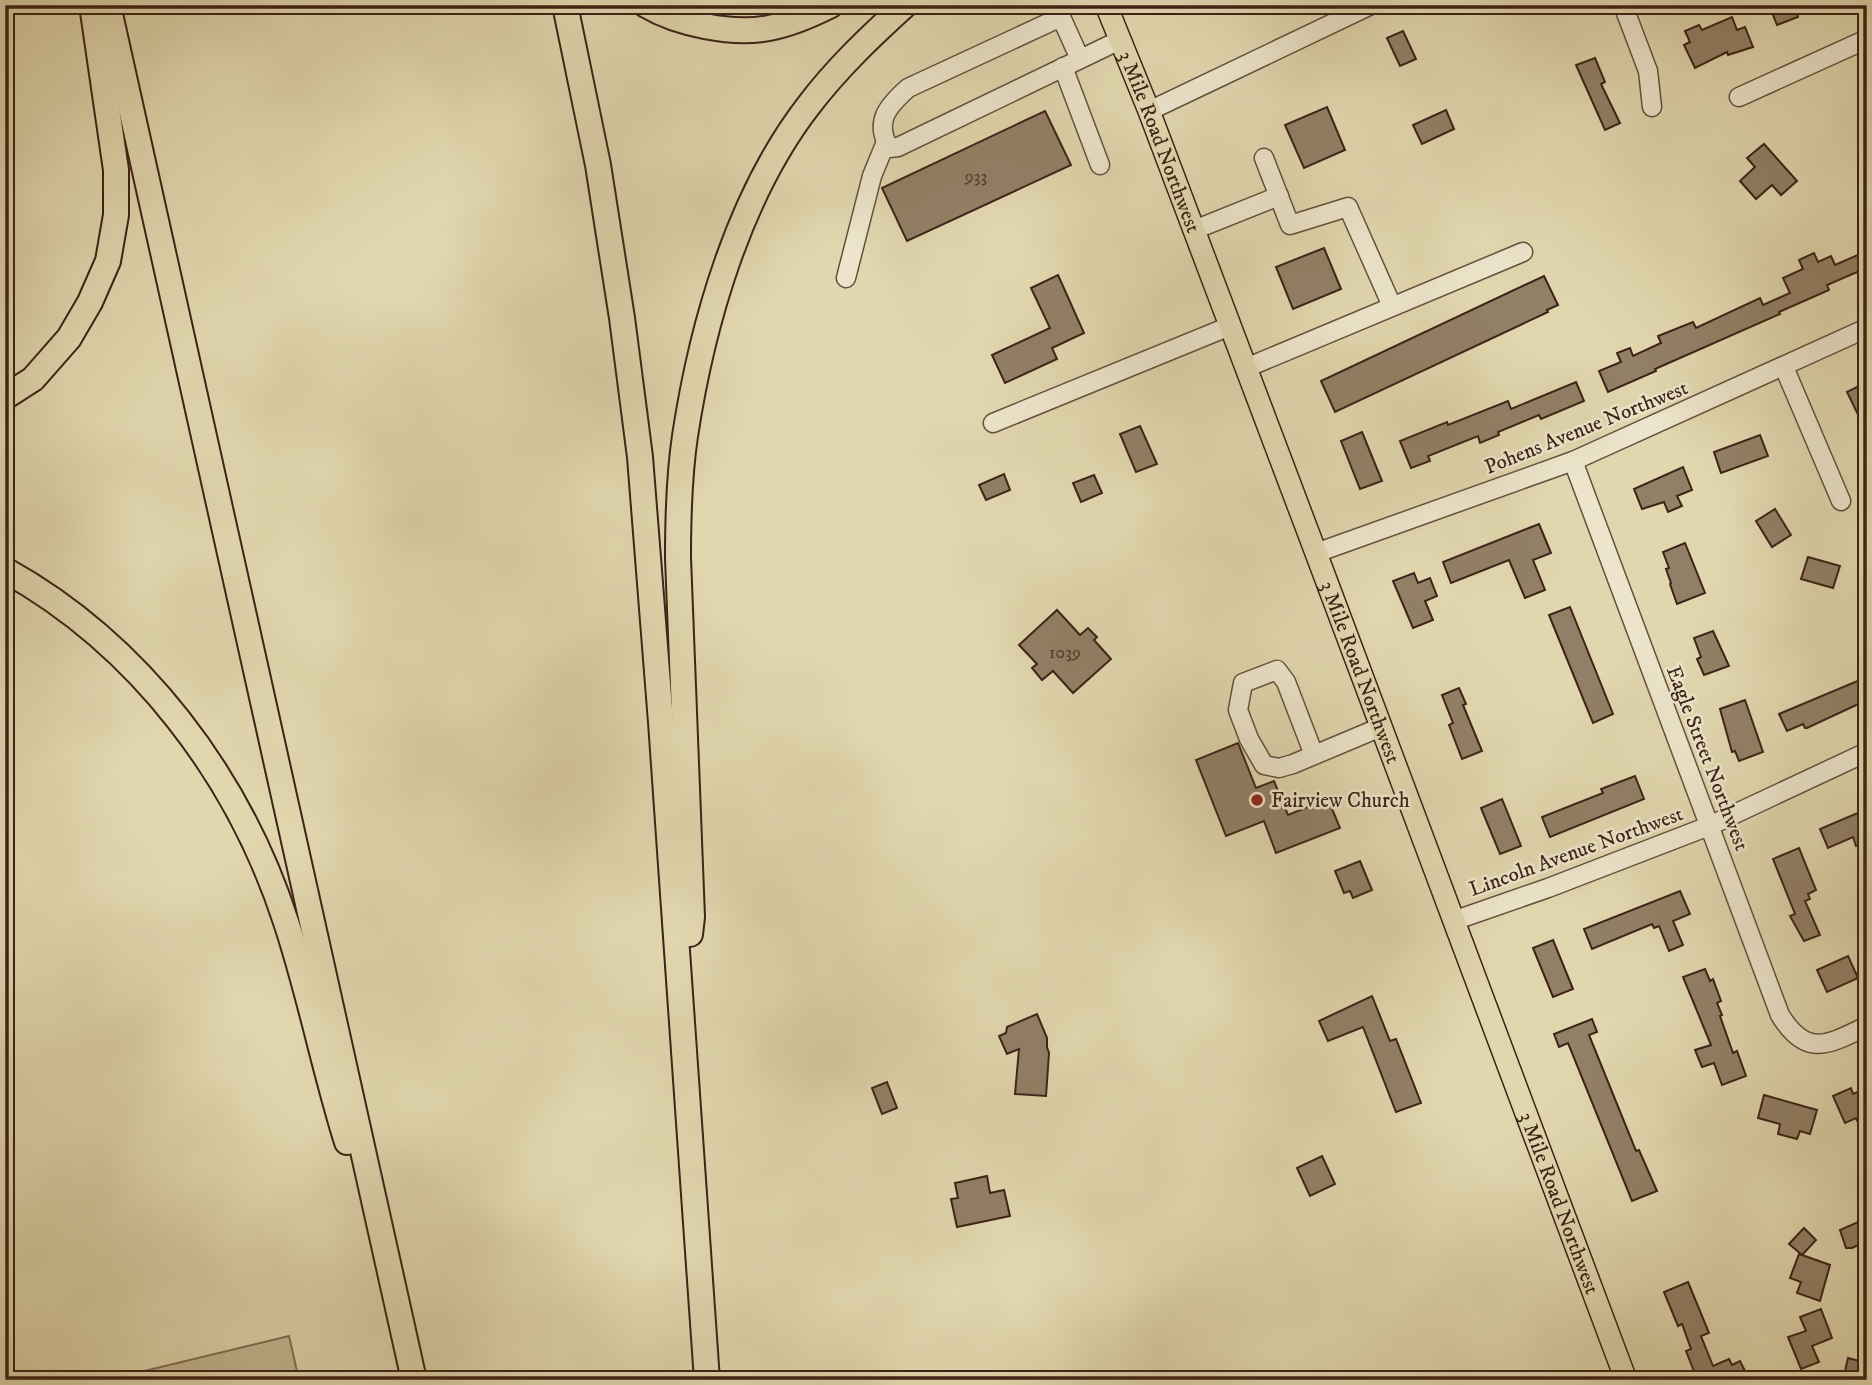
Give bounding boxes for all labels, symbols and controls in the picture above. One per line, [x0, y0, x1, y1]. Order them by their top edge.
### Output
street label: 3 Mile Road Northwest [1112, 47, 1206, 237]
house number: 933 [964, 166, 987, 188]
street label: Pohens Avenue Northwest [1481, 375, 1692, 481]
street label: 3 Mile Road Northwest [1314, 578, 1406, 767]
house number: 1039 [1049, 642, 1081, 664]
street label: Eagle Street Northwest [1660, 662, 1754, 855]
place label: Fairview Church [1271, 788, 1410, 814]
marker: Fairview Church [1249, 792, 1265, 808]
street label: Lincoln Avenue Northwest [1466, 801, 1687, 903]
street label: 3 Mile Road Northwest [1513, 1109, 1605, 1298]

